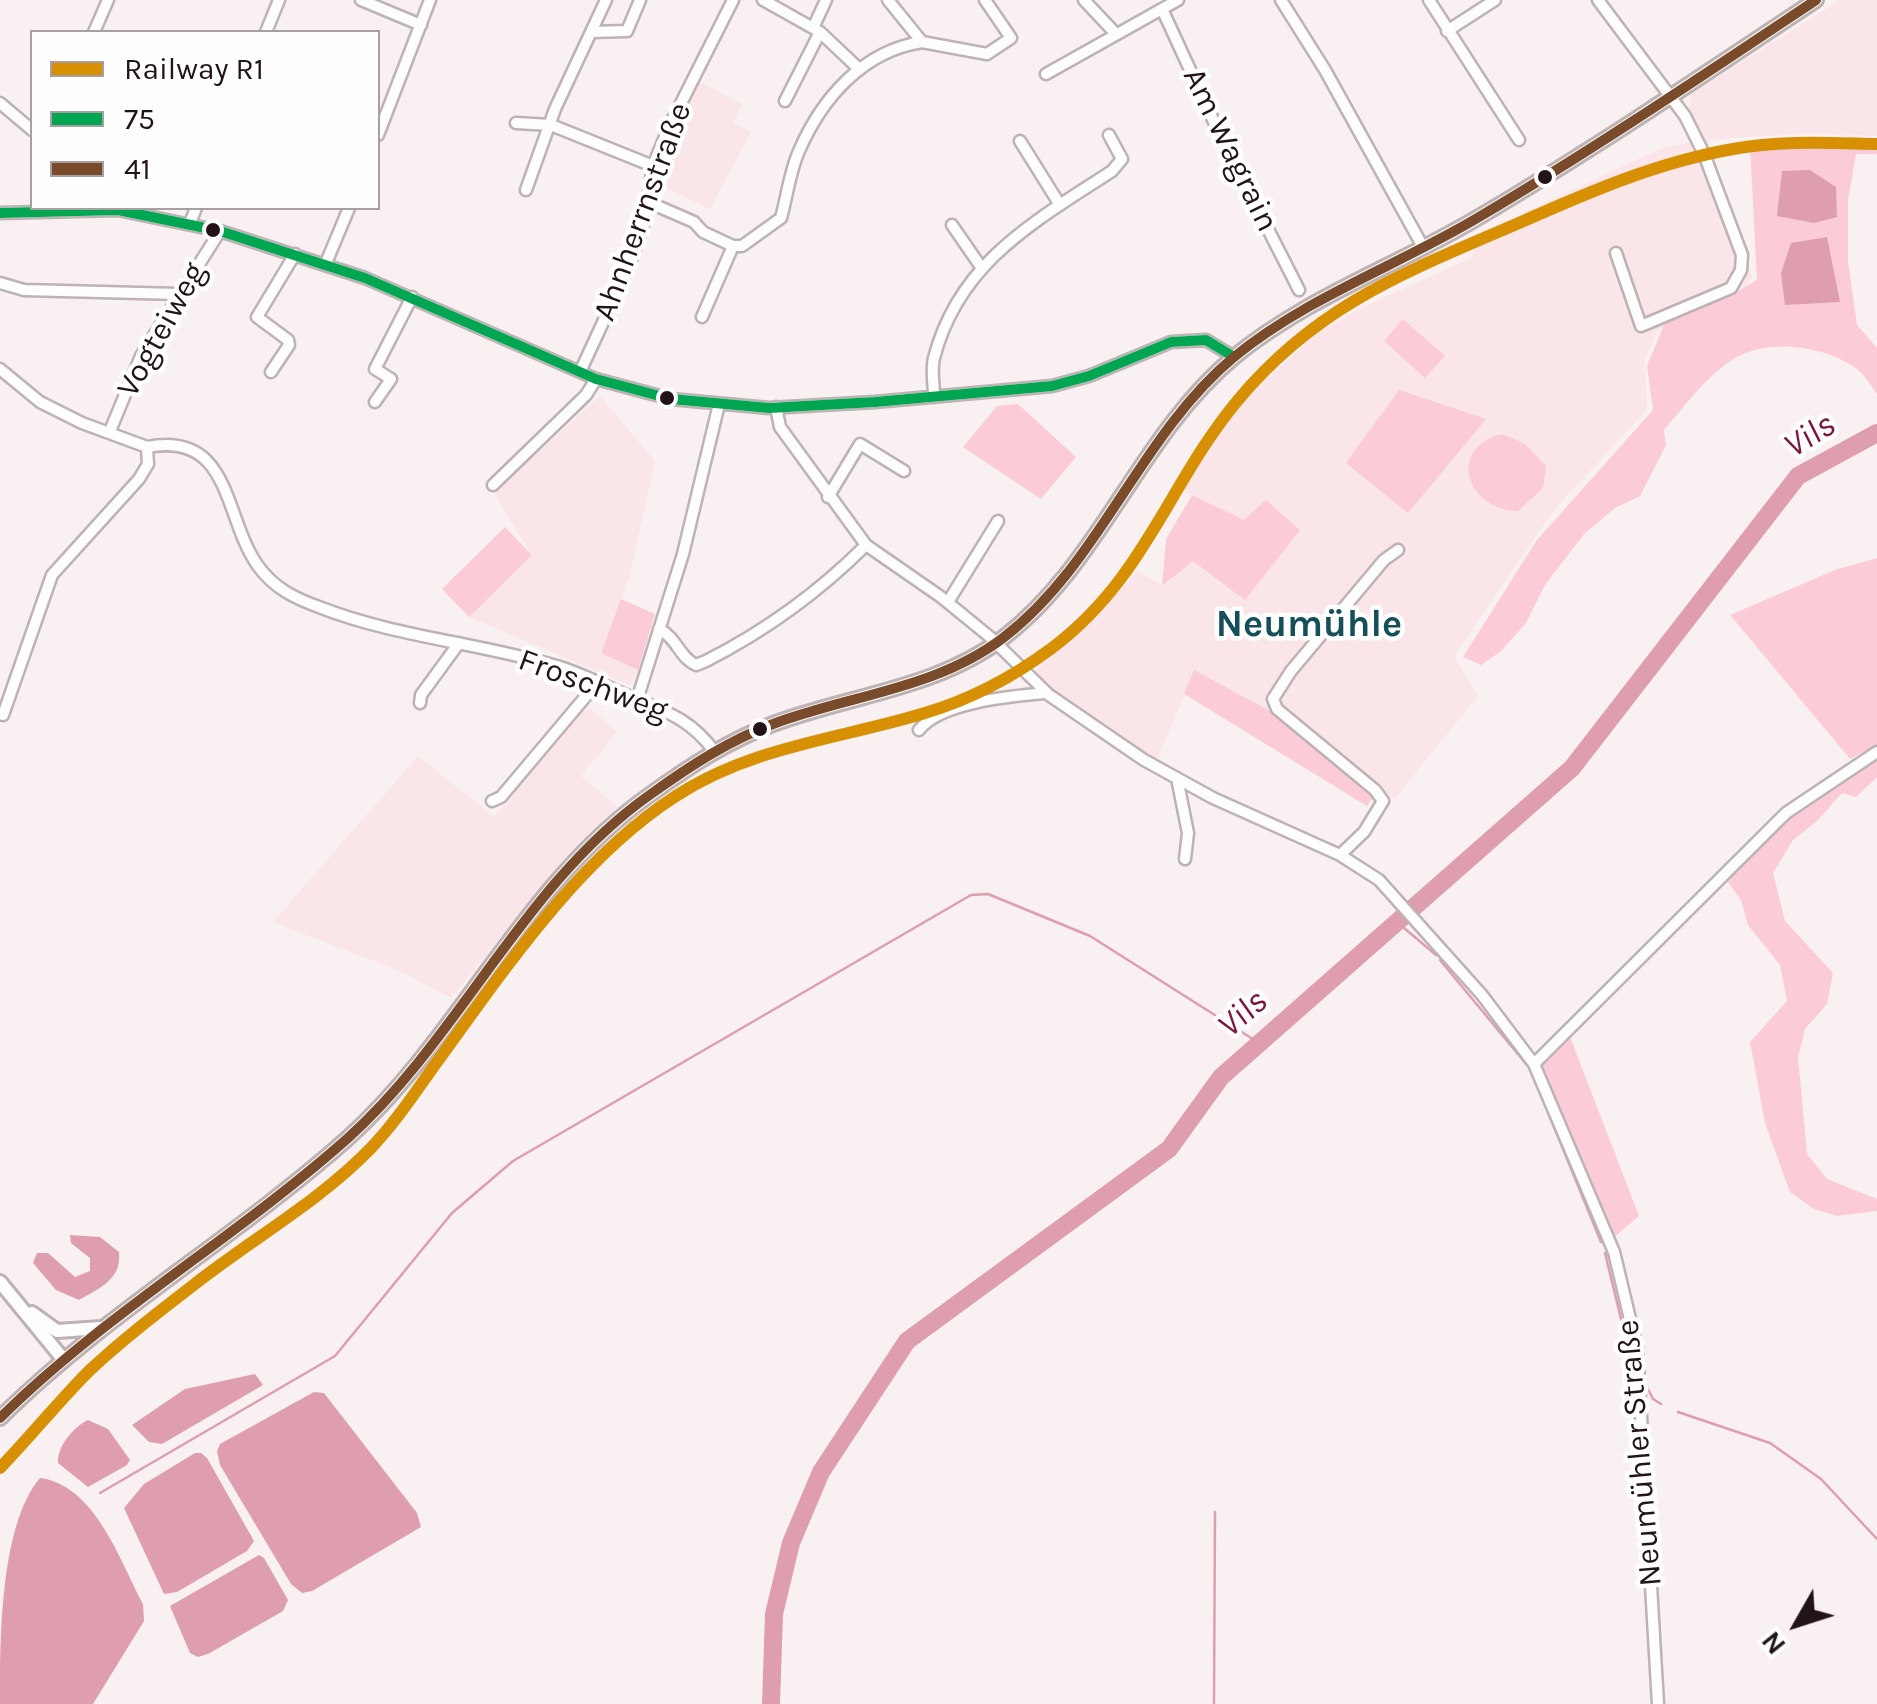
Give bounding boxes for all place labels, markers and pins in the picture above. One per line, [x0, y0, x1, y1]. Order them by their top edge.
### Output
unlabelled marker [1535, 167, 1555, 187]
unlabelled marker [203, 220, 223, 240]
unlabelled marker [657, 388, 677, 408]
unlabelled marker [750, 719, 770, 739]

